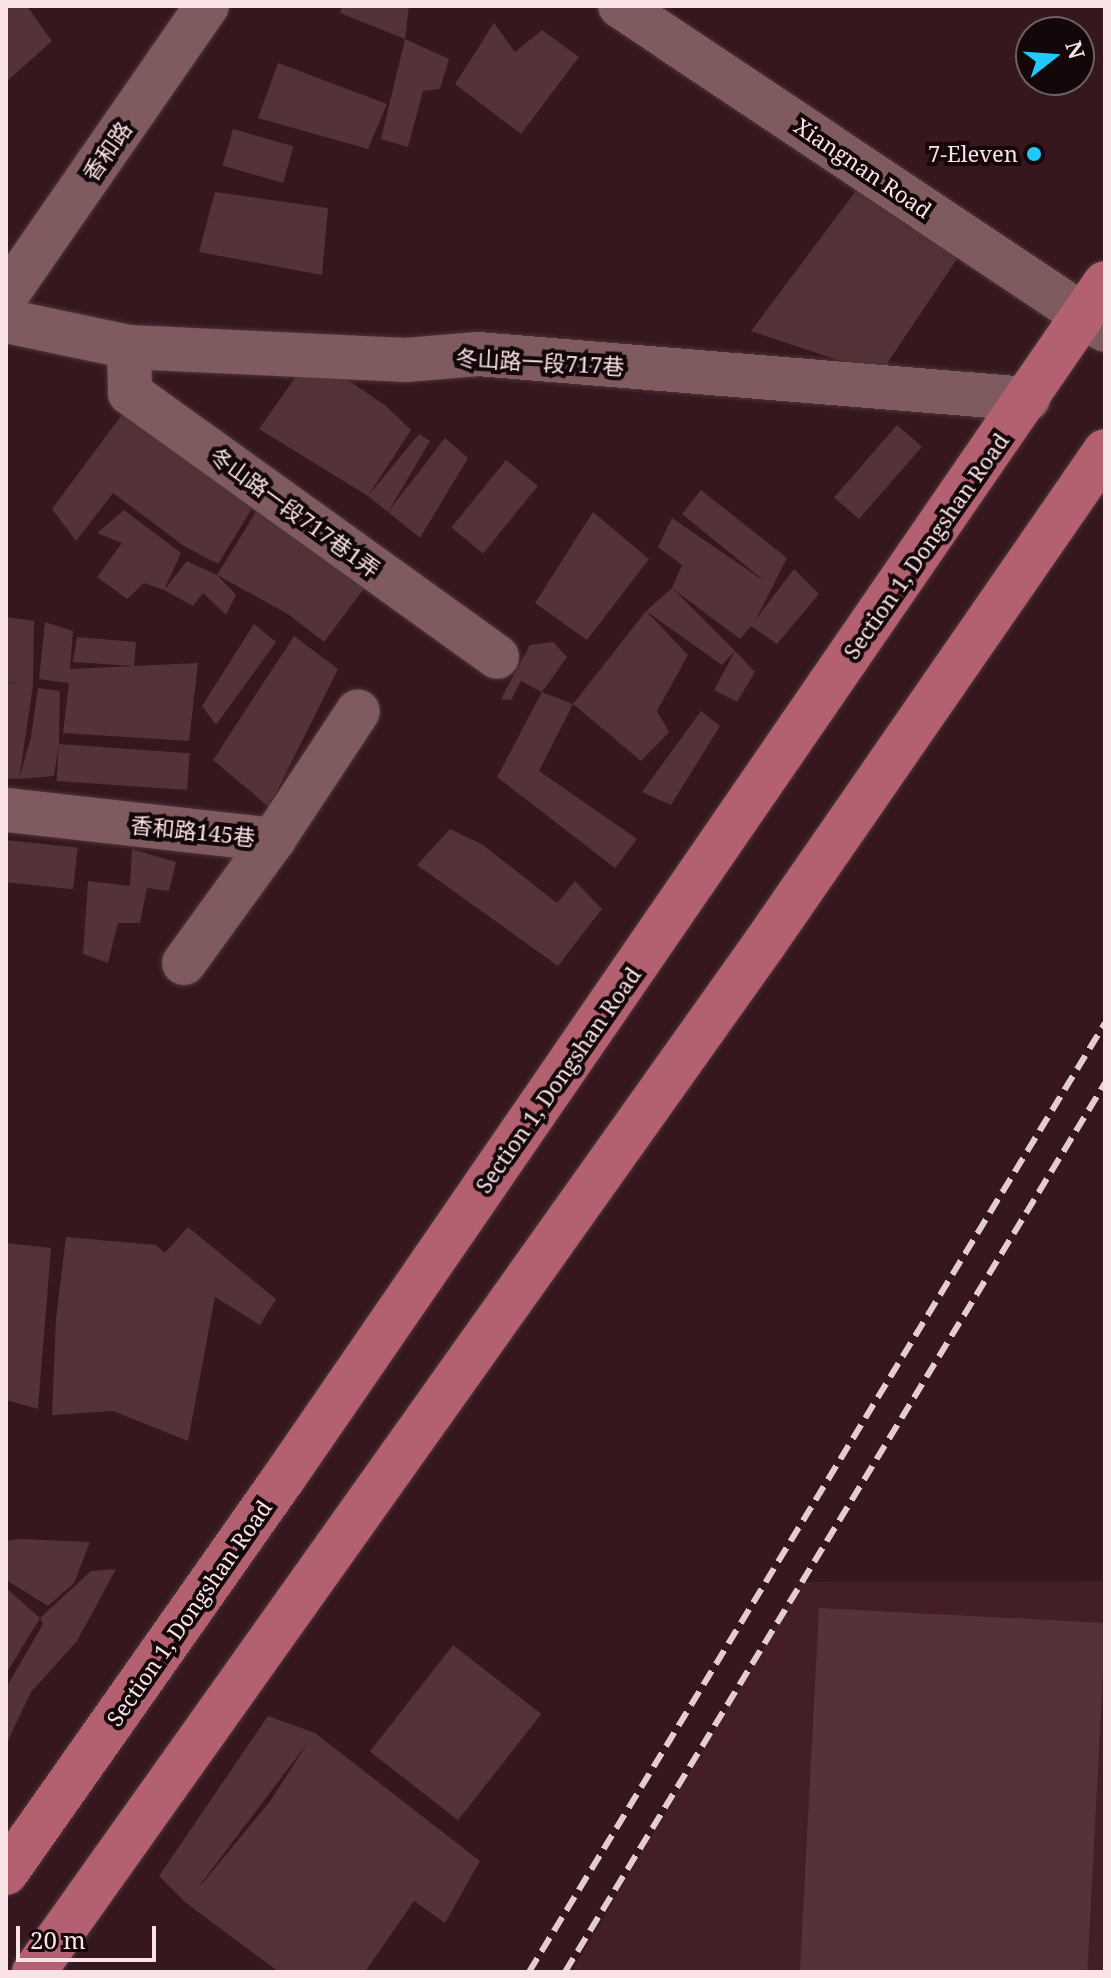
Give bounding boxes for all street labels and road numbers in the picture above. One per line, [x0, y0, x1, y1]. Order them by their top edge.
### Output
street label: Xiangnan Road [790, 112, 936, 224]
street label: 香和路 [77, 116, 137, 186]
street label: 冬山路一段717巷 [455, 344, 625, 380]
street label: Section 1, Dongshan Road [838, 428, 1014, 664]
street label: 冬山路一段717巷1弄 [205, 442, 385, 582]
street label: 香和路145巷 [130, 811, 256, 851]
street label: Section 1, Dongshan Road [470, 962, 646, 1198]
street label: Section 1, Dongshan Road [101, 1495, 277, 1731]

